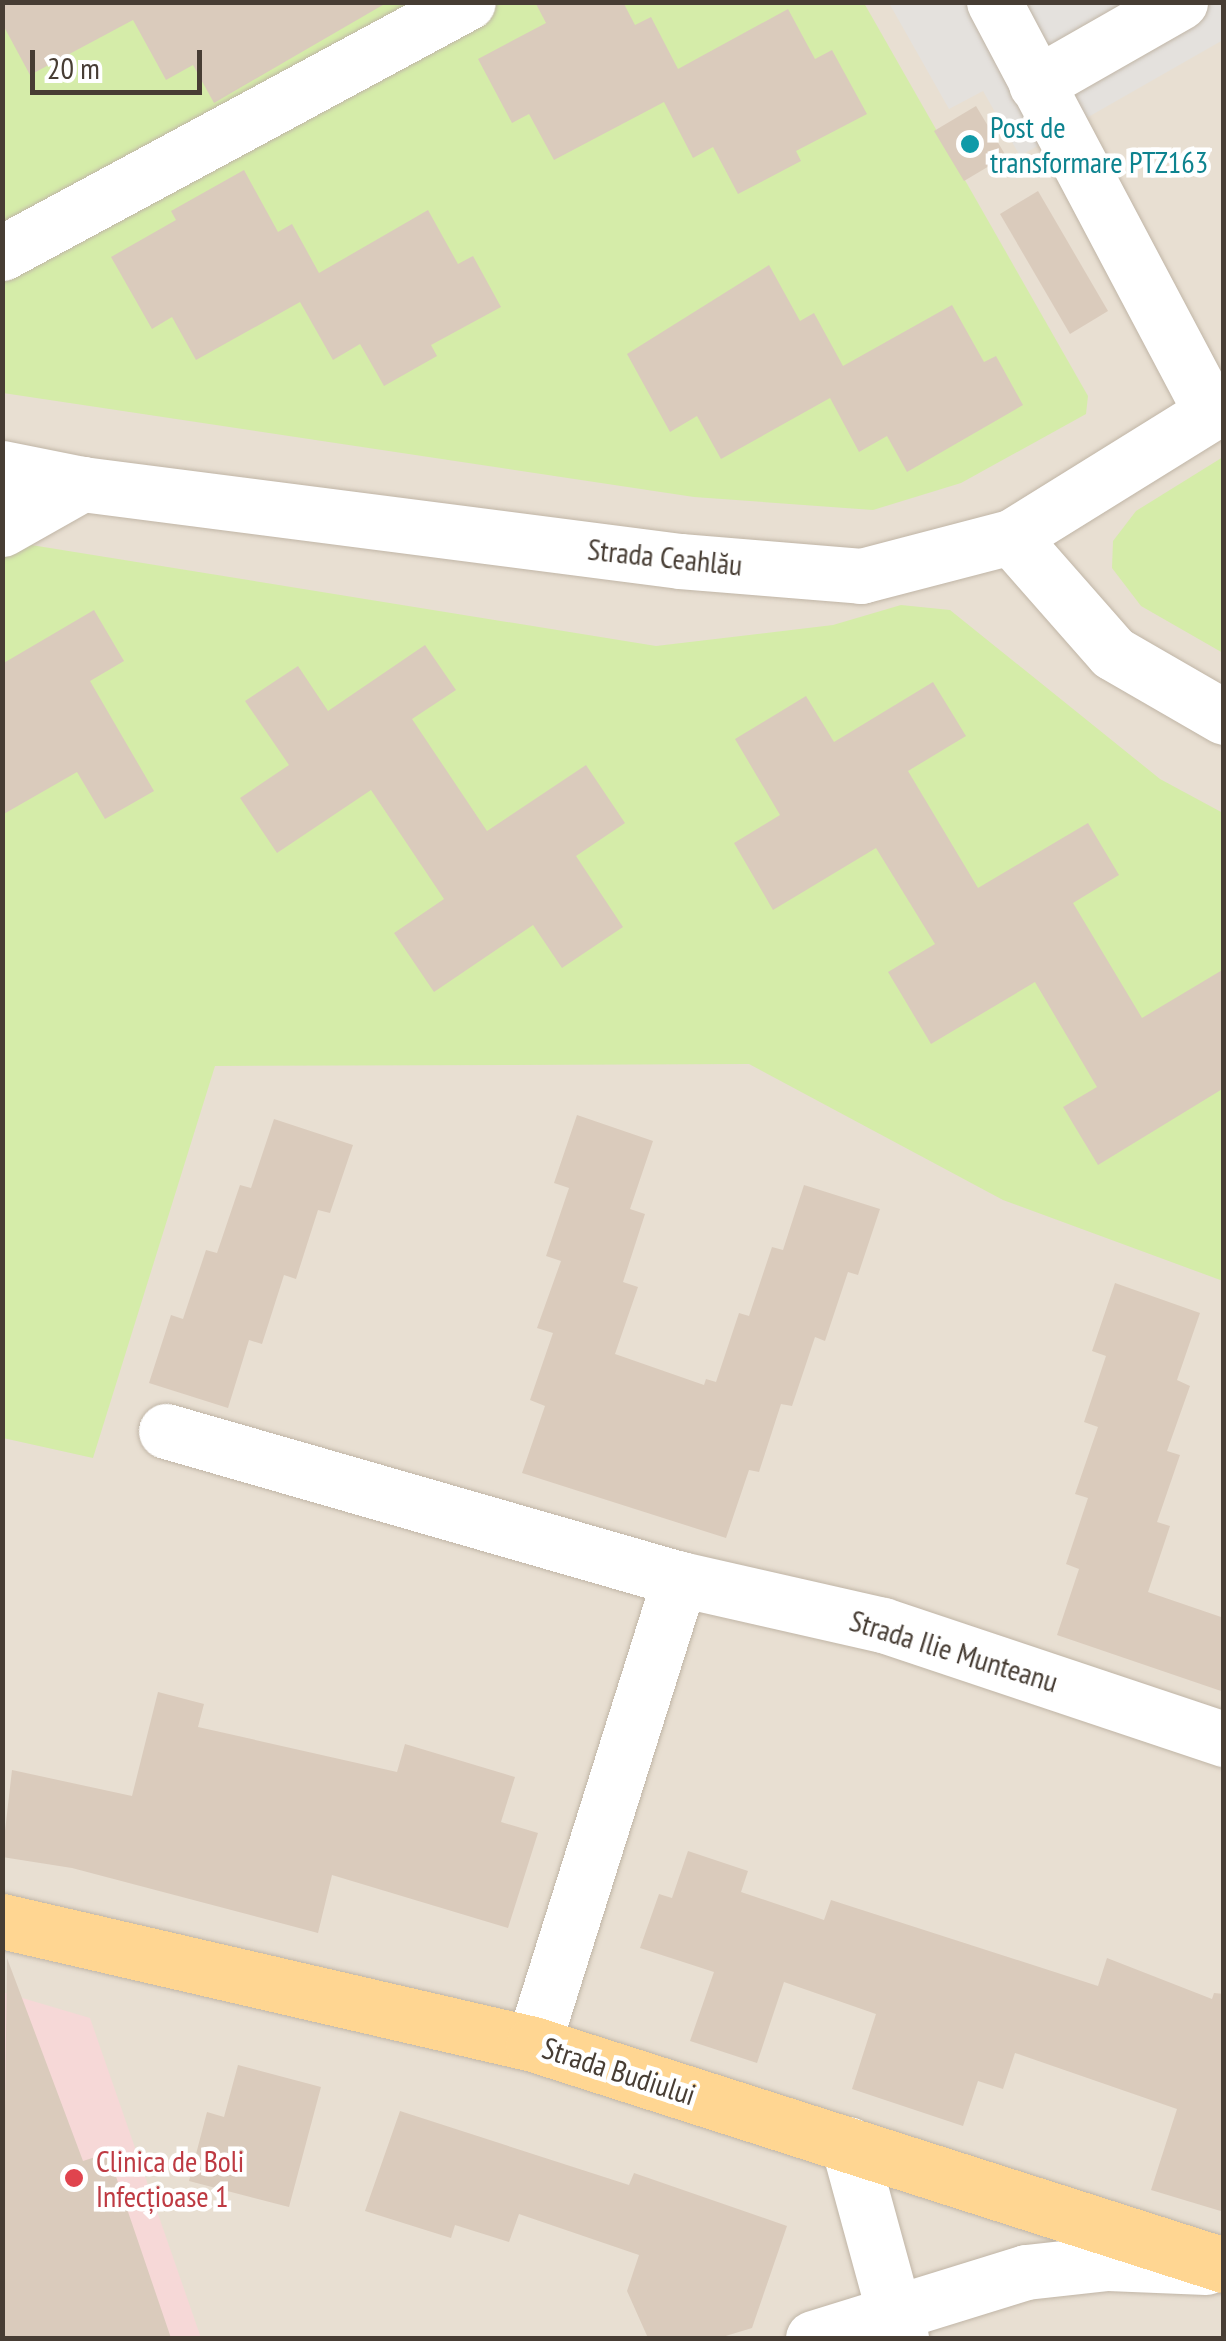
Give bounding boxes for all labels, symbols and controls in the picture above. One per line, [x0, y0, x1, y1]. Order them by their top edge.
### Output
scale bar [35, 30, 208, 92]
text: 20 m [47, 48, 100, 87]
place label: Post de transformare PTZ163 [990, 109, 1208, 180]
marker: Post de transformare PTZ163 [959, 133, 981, 155]
street label: Strada Ceahlău [586, 531, 744, 583]
street label: Strada Ilie Munteanu [846, 1602, 1062, 1700]
street label: Strada Budiului [538, 2029, 700, 2113]
place label: Clinica de Boli Infecțioase 1 [96, 2143, 244, 2214]
marker: Clinica de Boli Infecțioase 1 [61, 2165, 87, 2191]

